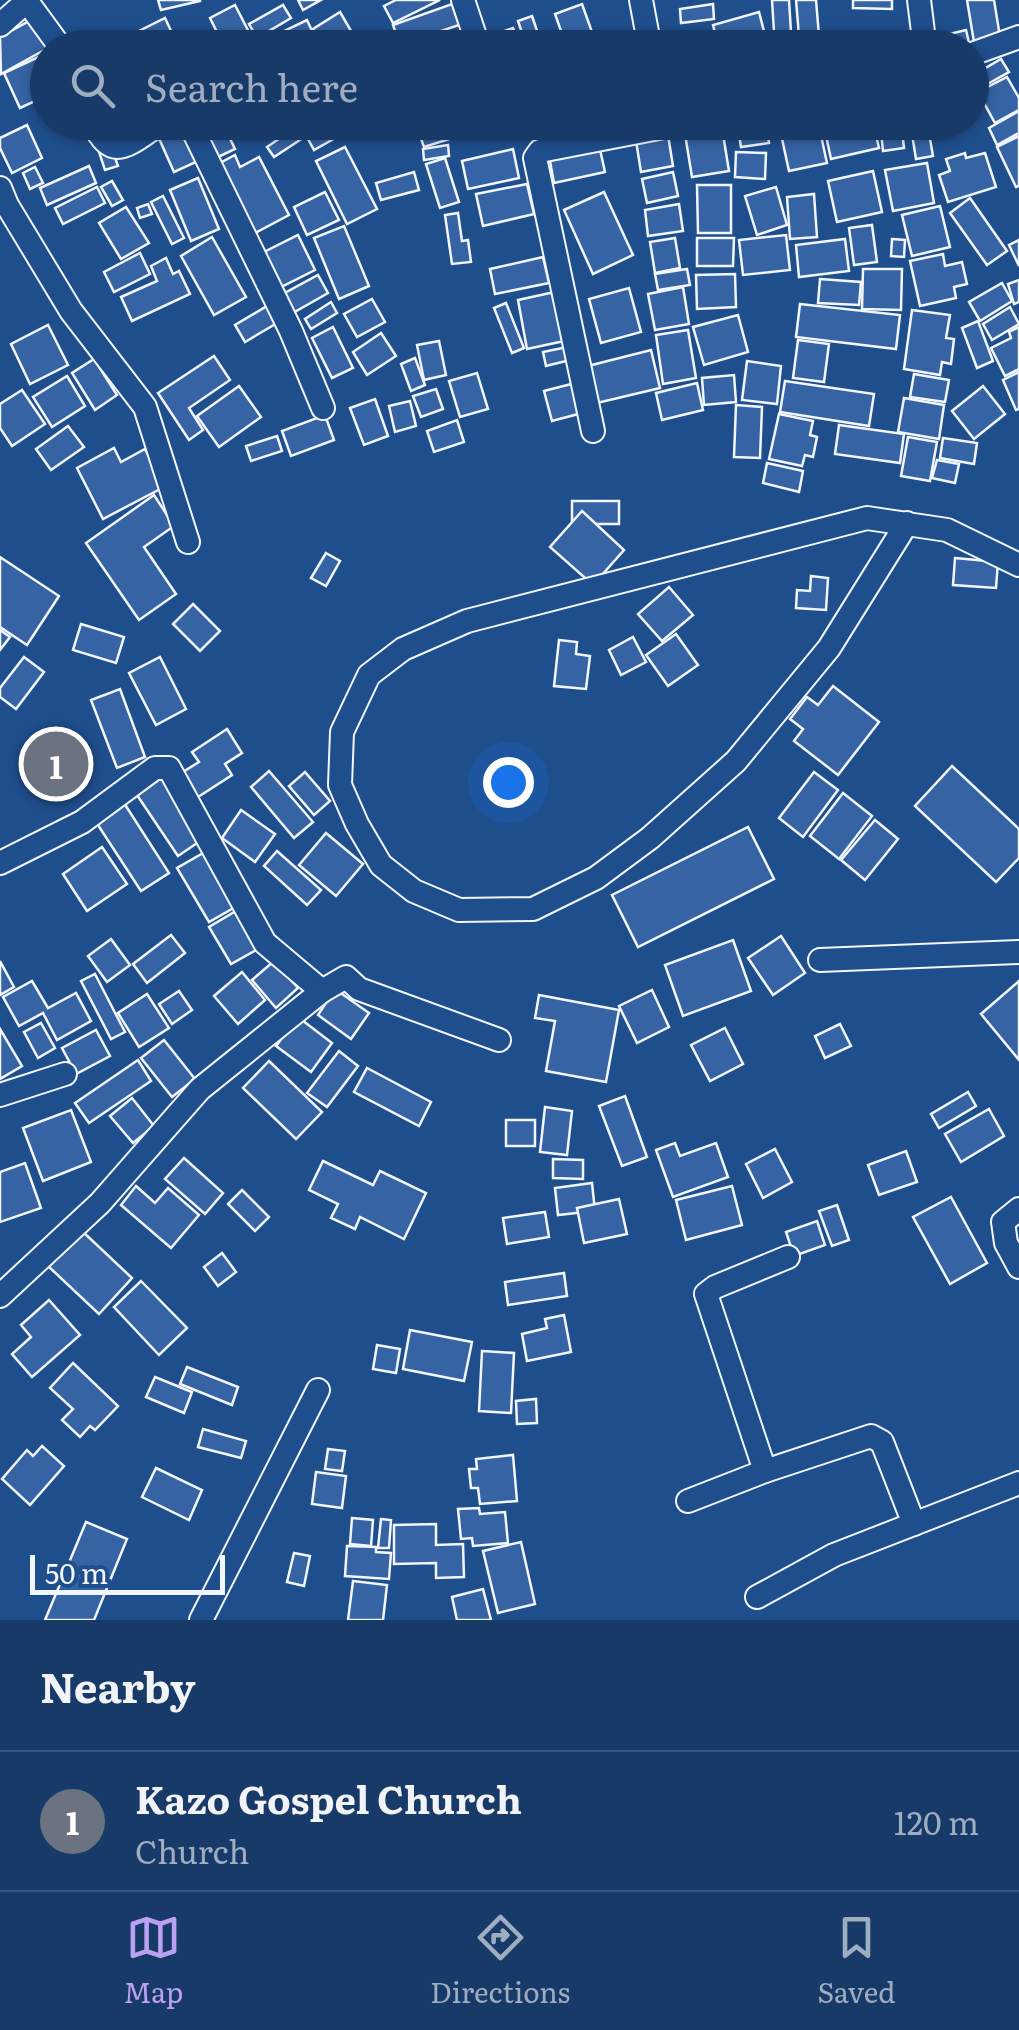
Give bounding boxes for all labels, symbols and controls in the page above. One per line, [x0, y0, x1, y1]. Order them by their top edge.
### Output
search box [30, 30, 989, 140]
text: Search here [145, 57, 358, 114]
icon: search [65, 58, 120, 113]
pin: 1 [23, 726, 88, 802]
your location [483, 757, 534, 808]
scale bar [30, 1550, 225, 1594]
text: 50 m [45, 1551, 108, 1593]
text: Nearby [40, 1654, 196, 1716]
text: Kazo Gospel Church [135, 1769, 522, 1826]
text: 1 [66, 1797, 79, 1845]
text: 120 m [894, 1797, 979, 1845]
text: Church [135, 1826, 249, 1874]
tab: Map [124, 1910, 183, 2012]
tab: Directions [430, 1910, 570, 2012]
tab: Saved [817, 1910, 895, 2012]

